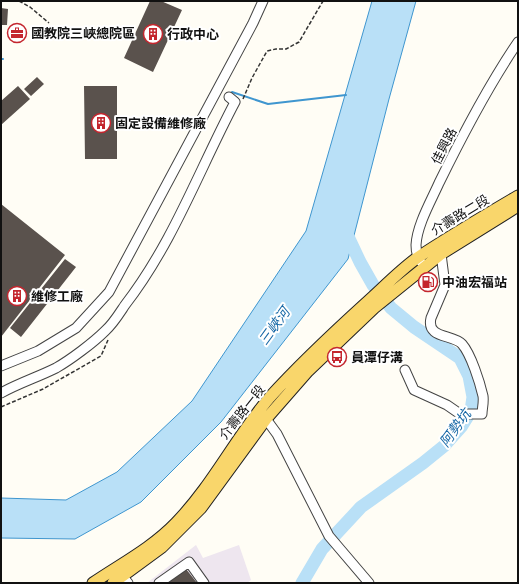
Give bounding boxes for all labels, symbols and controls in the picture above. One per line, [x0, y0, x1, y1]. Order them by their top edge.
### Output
office icon: 國教院三峽總院區 [6, 22, 28, 44]
building icon: 行政中心 [142, 23, 164, 45]
place label: 國教院三峽總院區 [31, 25, 135, 42]
place label: 行政中心 [167, 26, 219, 43]
building icon: 固定設備維修廠 [90, 112, 112, 134]
place label: 固定設備維修廠 [115, 115, 206, 132]
street label: 佳興路 [428, 125, 460, 167]
street label: 介壽路二段 [428, 191, 492, 239]
fuel station icon: 中油宏福站 [417, 271, 439, 293]
place label: 中油宏福站 [442, 274, 507, 291]
building icon: 維修工廠 [6, 285, 28, 307]
place label: 維修工廠 [31, 288, 83, 305]
water label: 三峽河 [254, 301, 295, 348]
bus stop icon: 員潭仔溝 [326, 346, 348, 368]
place label: 員潭仔溝 [351, 349, 403, 366]
street label: 介壽路一段 [215, 381, 269, 443]
water label: 阿勢坑 [435, 404, 476, 450]

